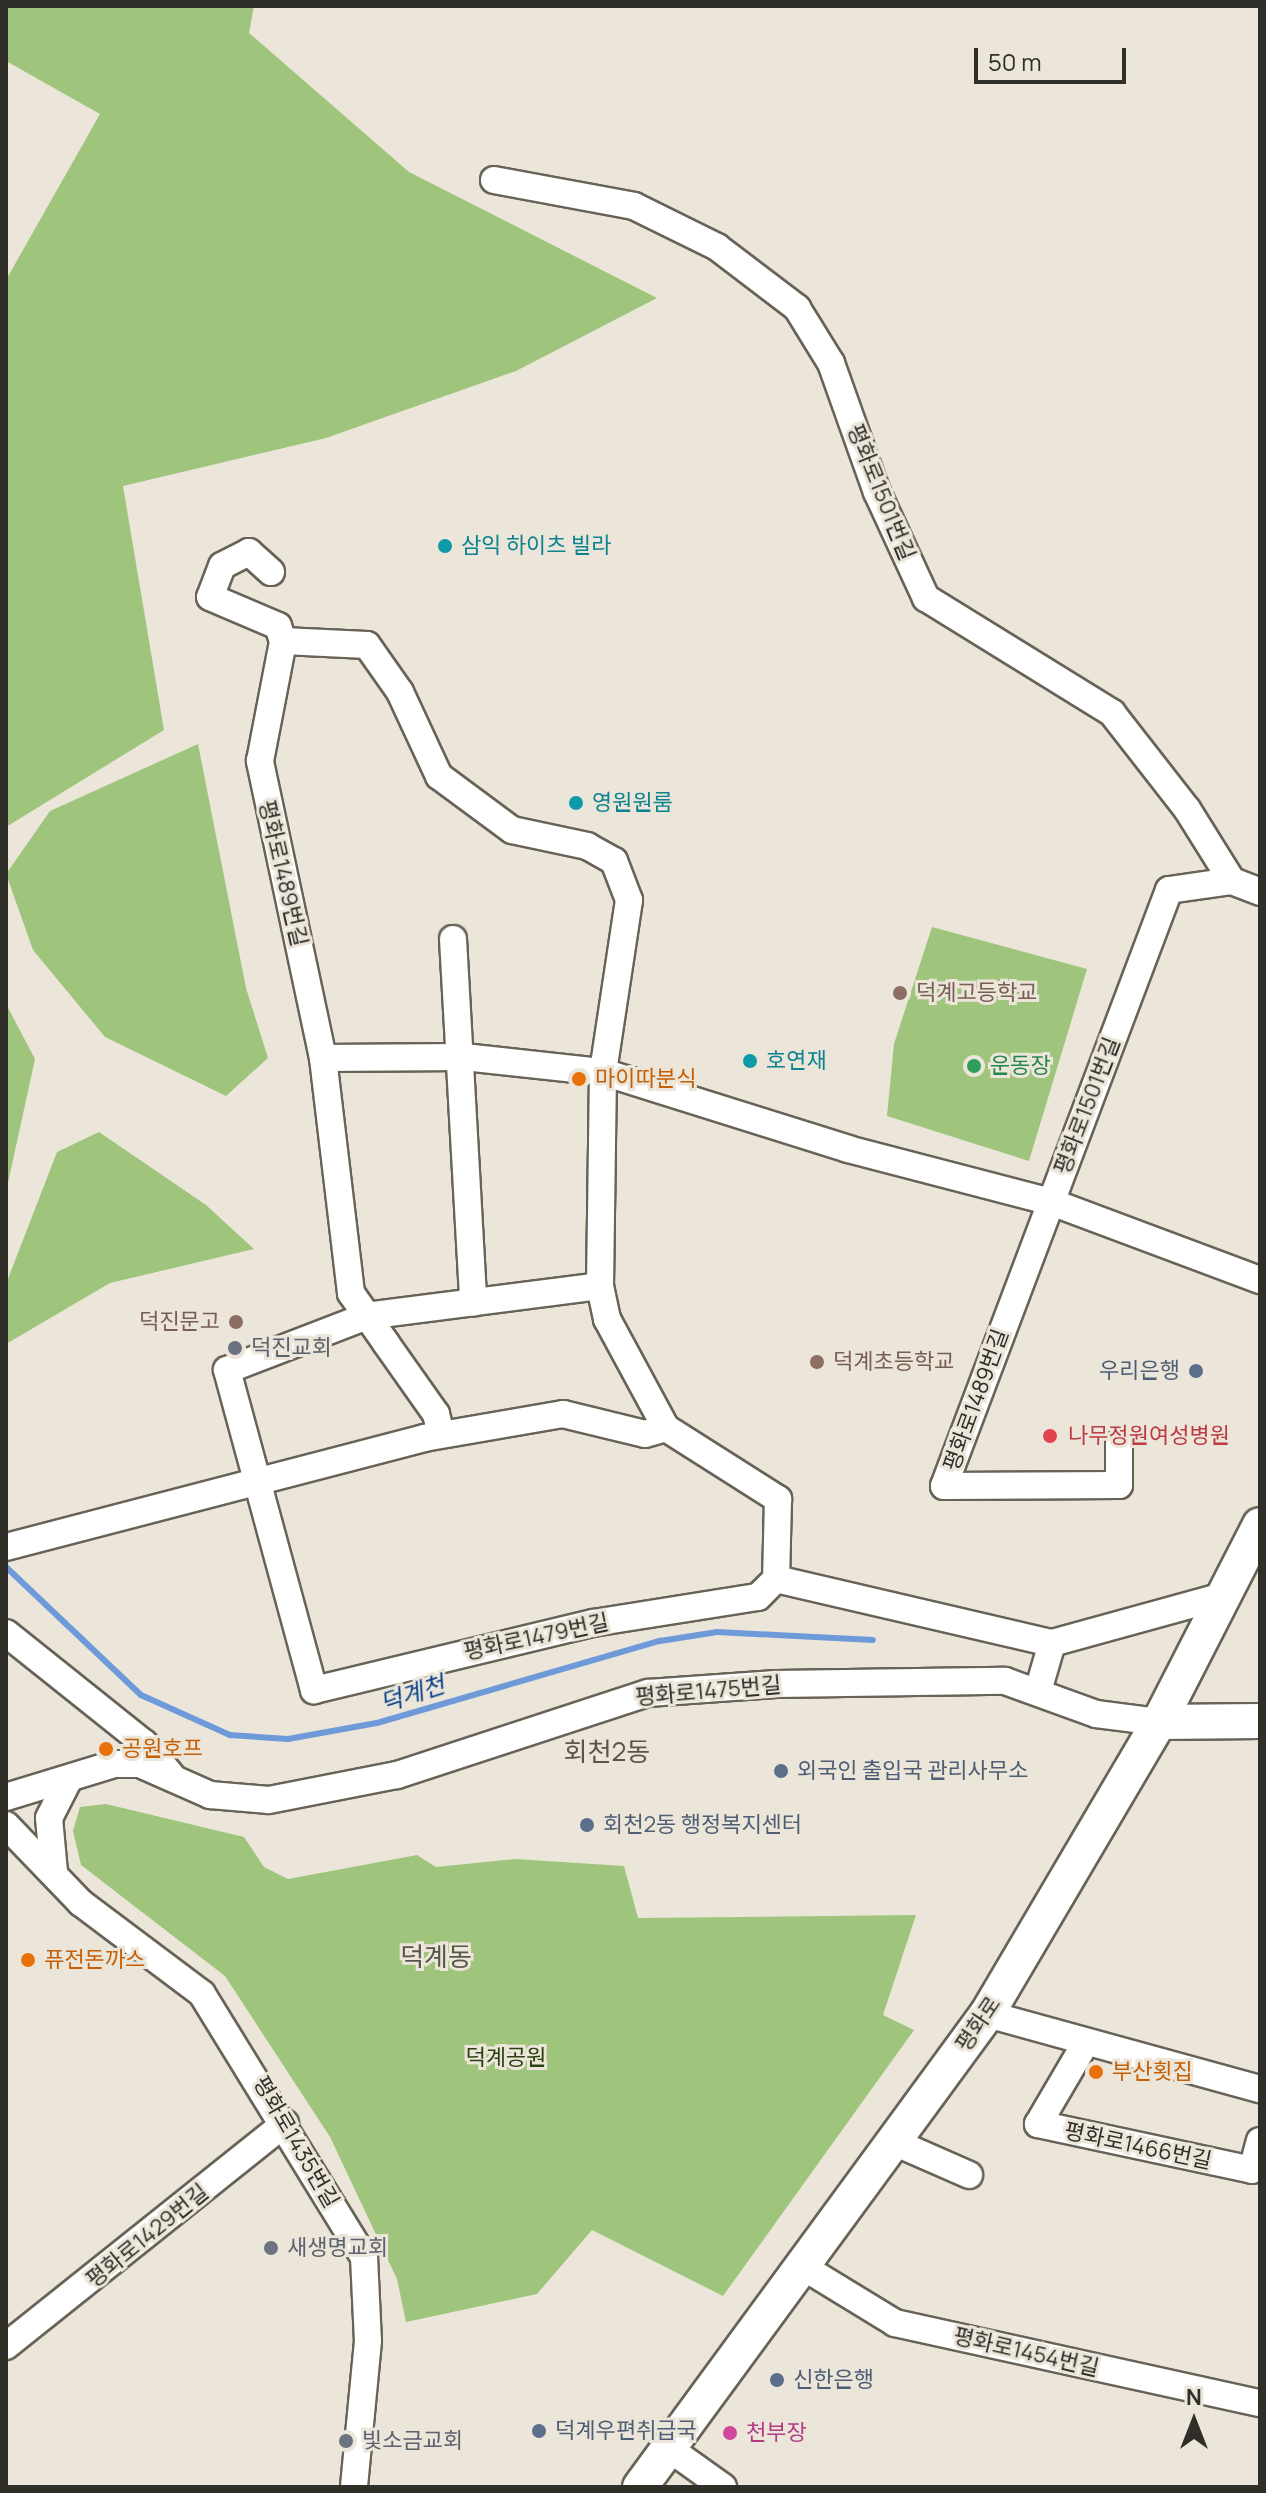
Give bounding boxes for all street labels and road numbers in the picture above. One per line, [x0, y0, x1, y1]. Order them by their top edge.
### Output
street label: 평화로1501번길 [842, 420, 920, 564]
street label: 평화로1489번길 [253, 797, 313, 949]
street label: 평화로1501번길 [1049, 1034, 1125, 1178]
street label: 평화로1489번길 [938, 1325, 1014, 1475]
street label: 평화로1479번길 [461, 1609, 611, 1665]
street label: 평화로1475번길 [634, 1671, 782, 1711]
street label: 평화로 [950, 1991, 1006, 2057]
street label: 평화로1435번길 [248, 2071, 344, 2213]
street label: 평화로1466번길 [1062, 2117, 1214, 2175]
street label: 평화로1429번길 [81, 2179, 213, 2293]
street label: 평화로1454번길 [951, 2322, 1101, 2382]

